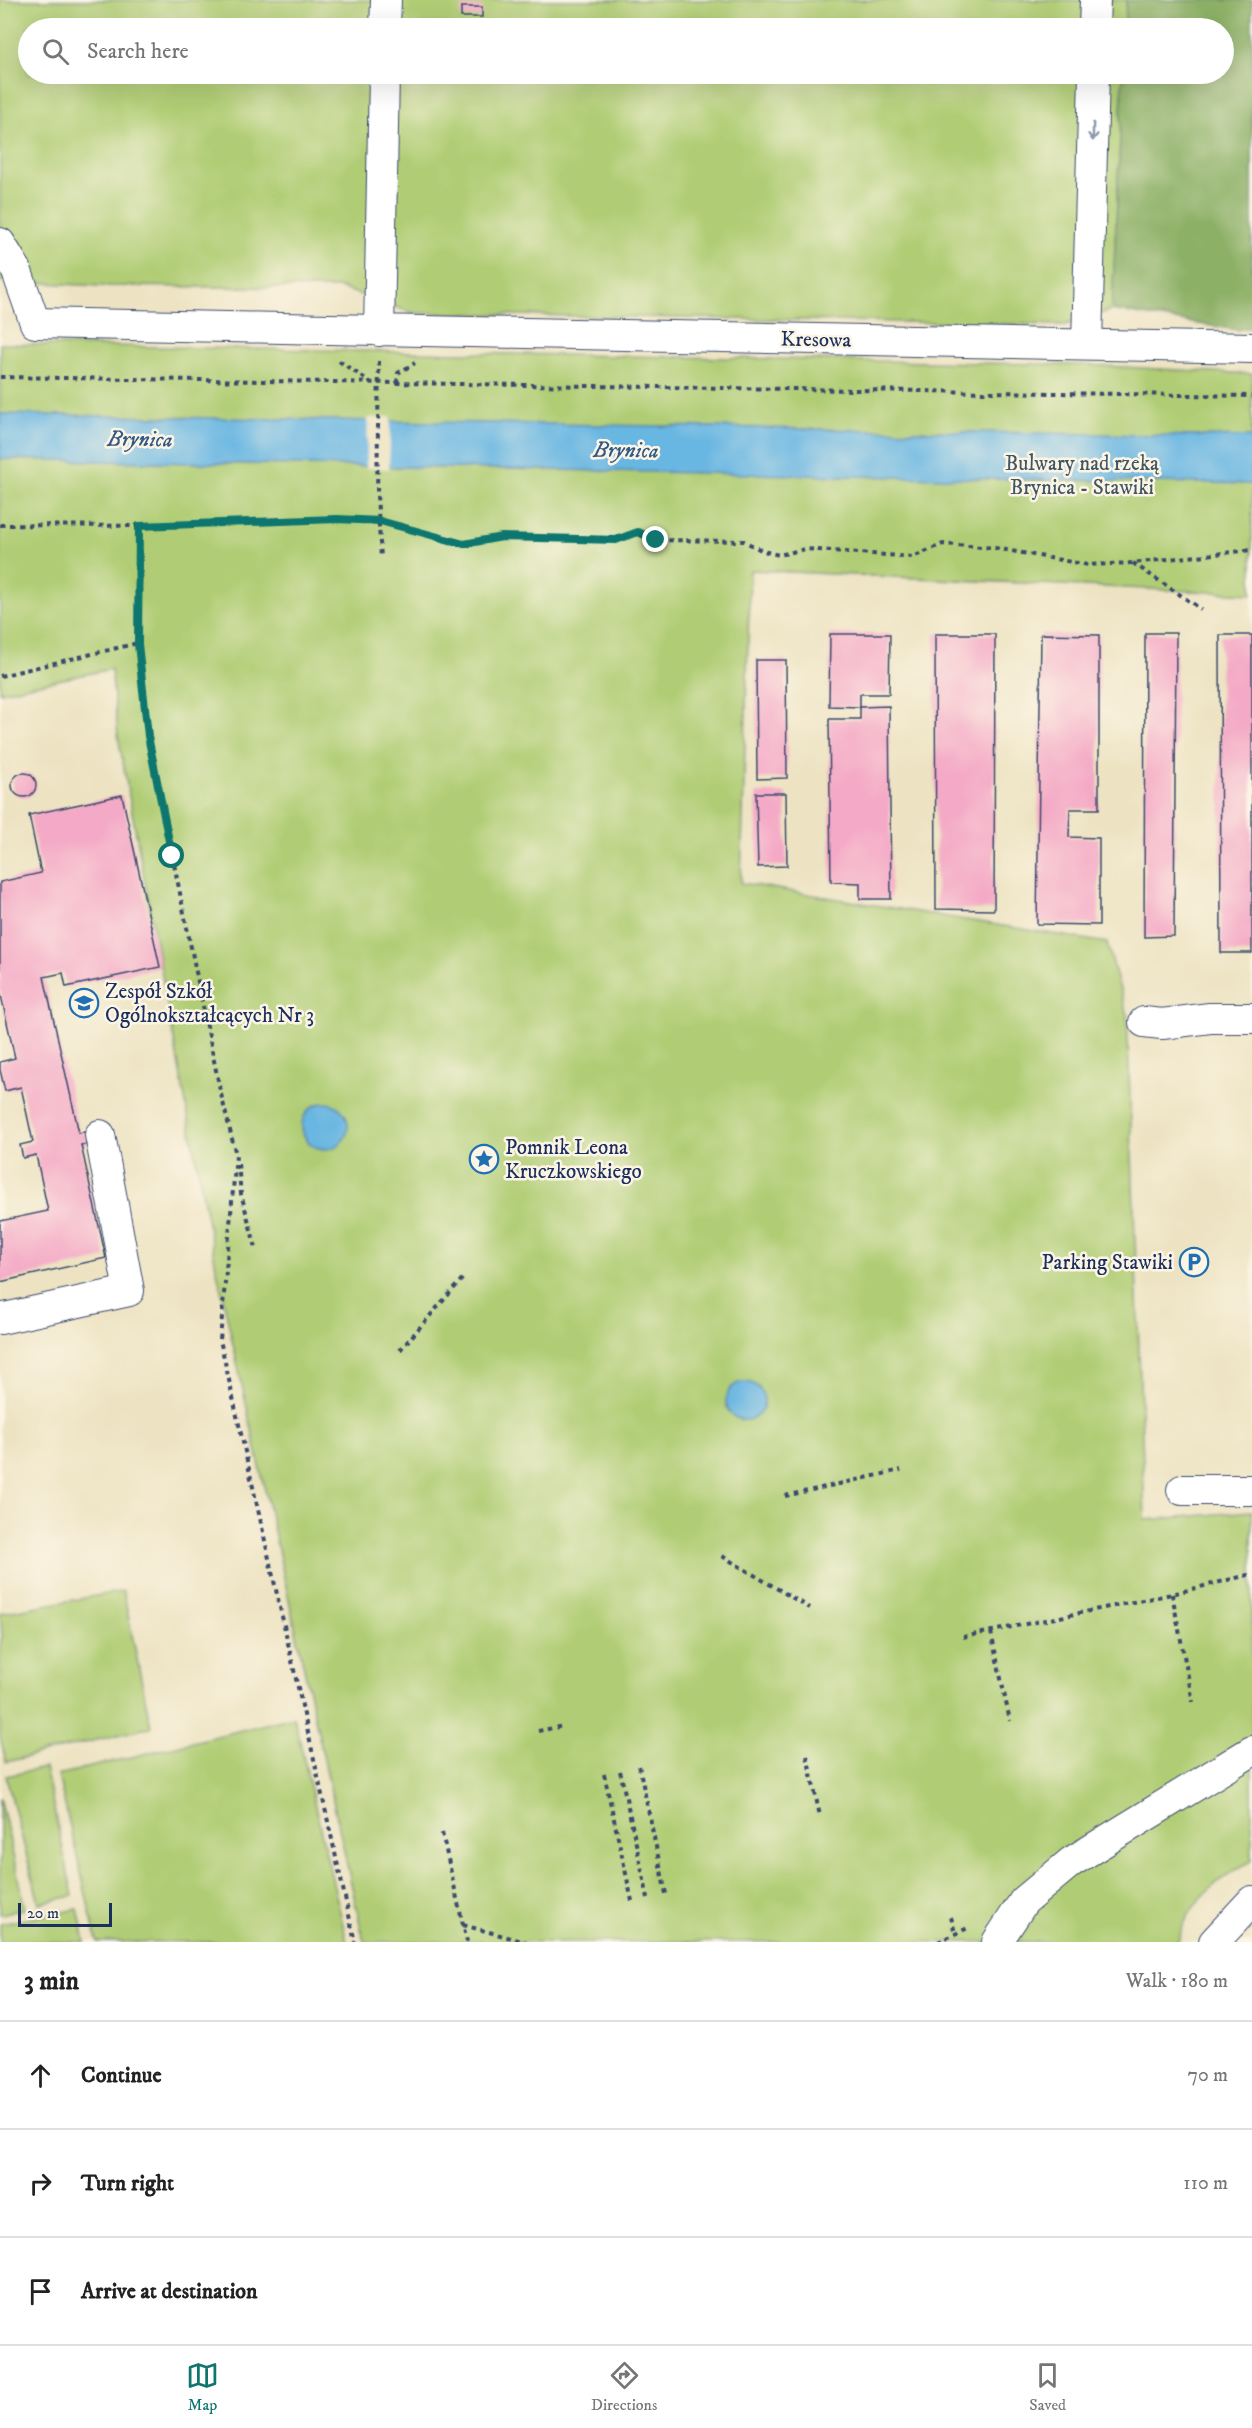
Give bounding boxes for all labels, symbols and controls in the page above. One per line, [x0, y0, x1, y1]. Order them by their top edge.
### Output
search box [18, 18, 1234, 84]
icon: search [39, 35, 72, 68]
text: Search here [87, 38, 189, 65]
one-way arrow [1087, 121, 1099, 141]
street label: Kresowa [780, 326, 852, 354]
water label: Brynica [106, 425, 173, 454]
water label: Brynica [592, 436, 659, 465]
park label: Bulwary nad rzeką Brynica - Stawiki [1005, 451, 1160, 501]
route end [642, 526, 668, 552]
route start [158, 842, 184, 868]
place label: Zespół Szkół Ogólnokształcących Nr 3 [105, 979, 314, 1029]
school or university icon: Zespół Szkół Ogólnokształcących Nr 3 [68, 987, 100, 1019]
place label: Pomnik Leona Kruczkowskiego [505, 1135, 642, 1185]
place icon: Pomnik Leona Kruczkowskiego [468, 1143, 500, 1175]
parking icon: Parking Stawiki [1178, 1246, 1210, 1278]
place label: Parking Stawiki [1041, 1250, 1173, 1276]
scale bar [18, 1900, 112, 1928]
text: 20 m [27, 1903, 59, 1923]
text: 3 min [24, 1965, 79, 1998]
text: Walk · 180 m [1126, 1969, 1228, 1994]
icon: ahead [24, 2059, 57, 2092]
text: Continue [81, 2062, 162, 2089]
text: 70 m [1187, 2063, 1228, 2088]
icon: right [24, 2167, 57, 2200]
text: Turn right [81, 2170, 174, 2197]
text: 110 m [1183, 2171, 1228, 2196]
icon: arrive [24, 2275, 57, 2308]
text: Arrive at destination [81, 2278, 258, 2305]
tab: Map [186, 2359, 219, 2415]
tab: Directions [591, 2359, 657, 2415]
tab: Saved [1029, 2359, 1066, 2415]

